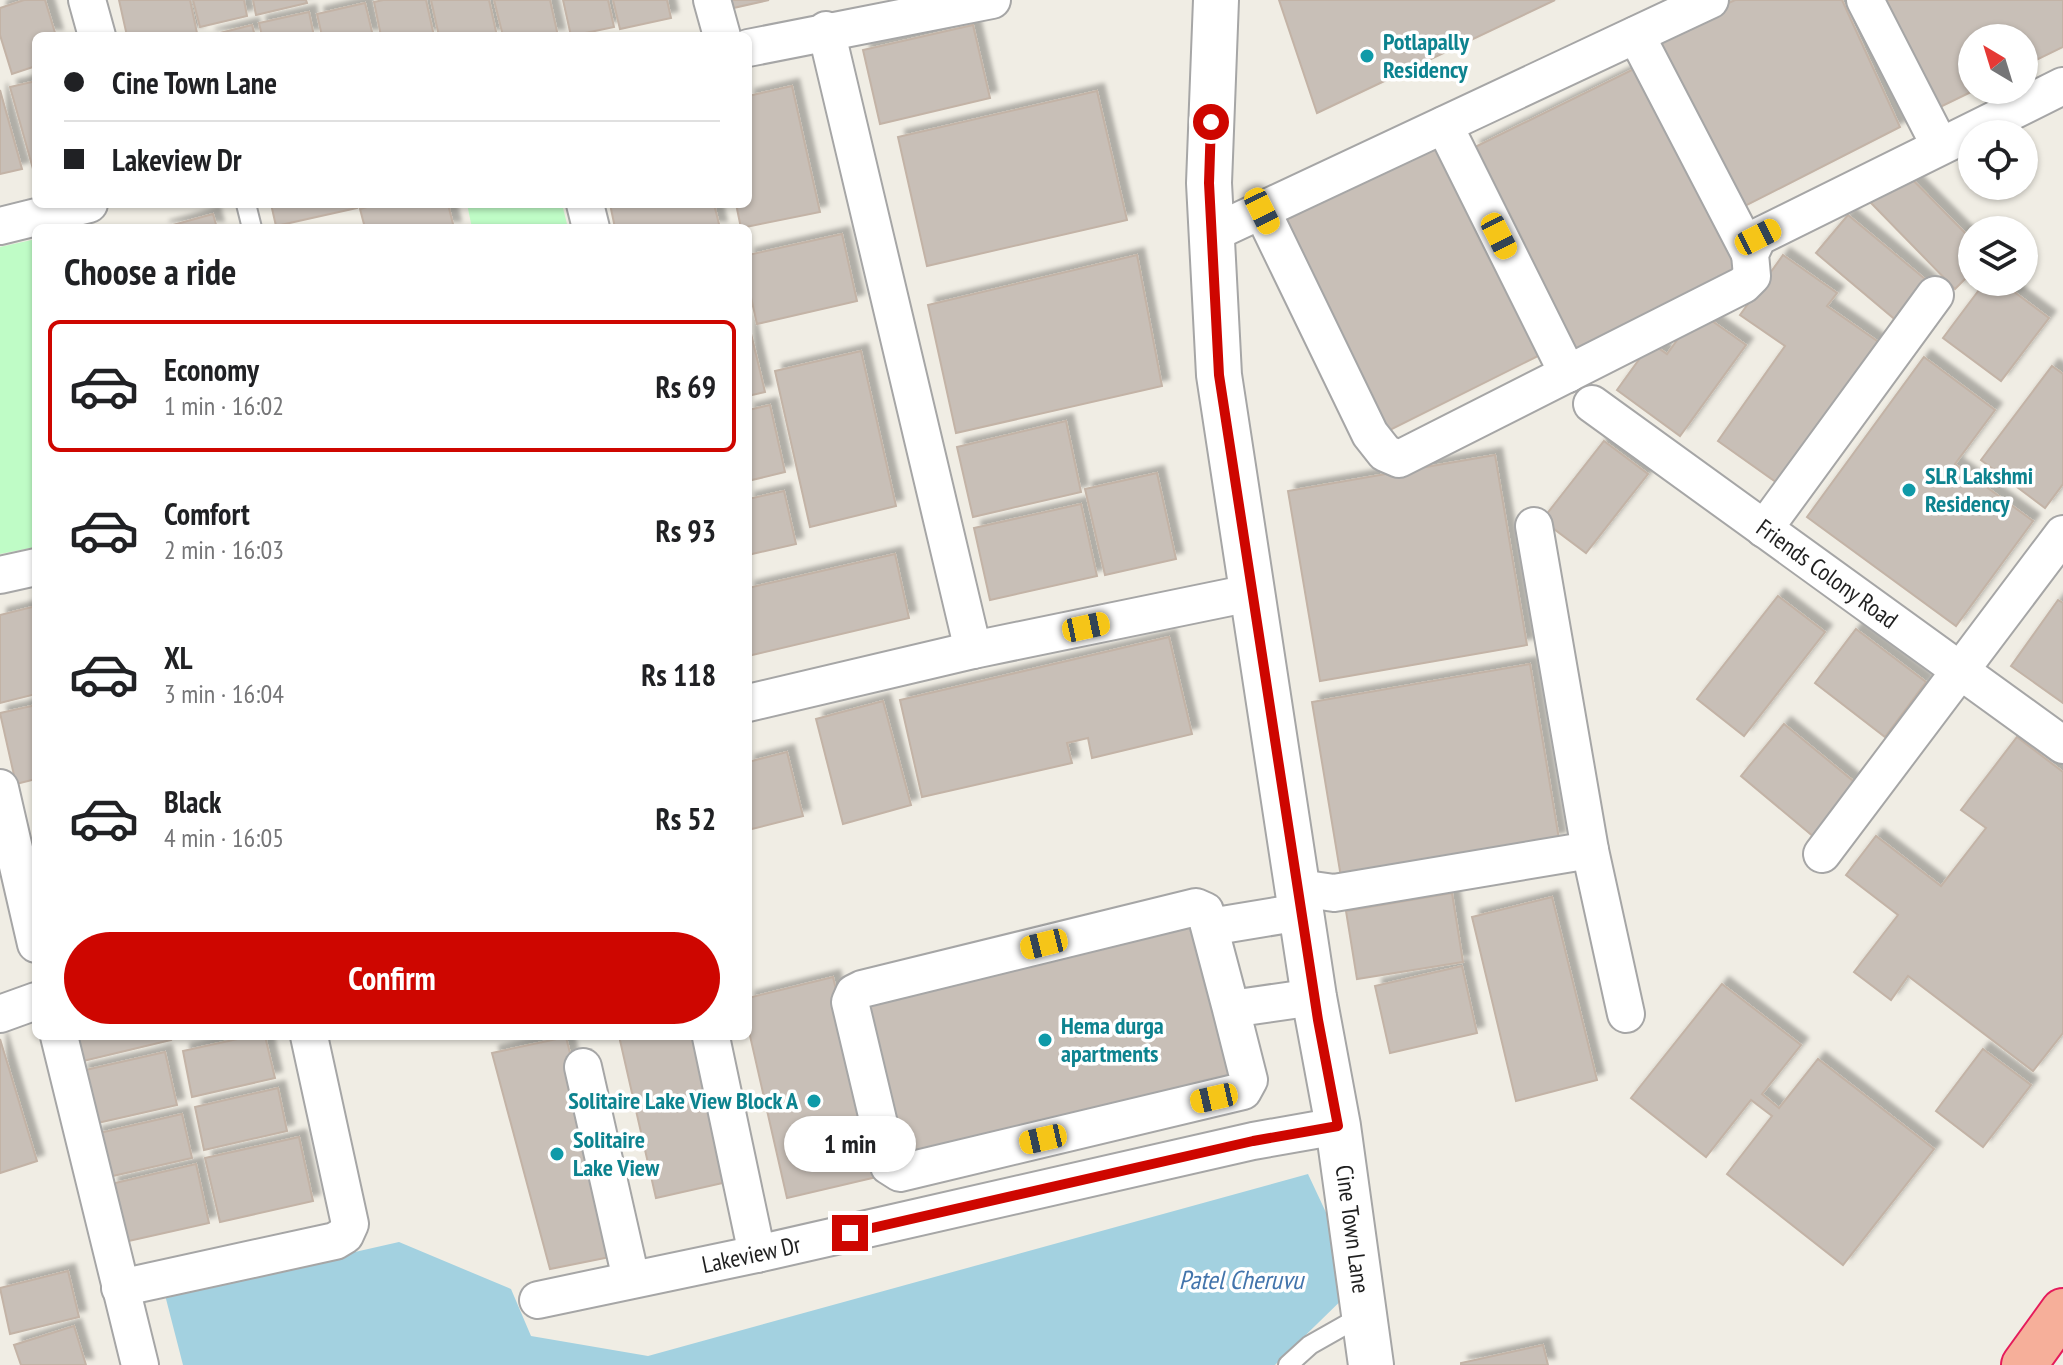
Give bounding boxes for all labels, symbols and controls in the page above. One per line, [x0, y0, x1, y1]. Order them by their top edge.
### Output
north arrow [1958, 24, 2038, 104]
map controls [1958, 24, 2038, 296]
place label: Potlapally Residency [1383, 26, 1469, 85]
marker: Potlapally Residency [1358, 47, 1376, 65]
text: Cine Town Lane [112, 63, 277, 102]
route start [1193, 104, 1229, 140]
button: locate [1958, 120, 2038, 200]
text: Lakeview Dr [112, 140, 242, 179]
car [1241, 184, 1283, 238]
car [1477, 209, 1521, 263]
car [1731, 215, 1785, 259]
button: layers [1958, 216, 2038, 296]
text: Choose a ride [64, 248, 236, 295]
icon: car [68, 350, 140, 422]
text: Economy [164, 350, 259, 389]
text: Rs 69 [656, 367, 716, 406]
text: 1 min · 16:02 [164, 389, 284, 422]
place label: SLR Lakshmi Residency [1925, 460, 2033, 519]
marker: SLR Lakshmi Residency [1900, 481, 1918, 499]
icon: car [68, 494, 140, 566]
text: Comfort [164, 494, 250, 533]
text: Rs 93 [656, 511, 716, 550]
street label: Friends Colony Road [1750, 512, 1904, 635]
text: 2 min · 16:03 [164, 533, 284, 566]
car [1060, 610, 1112, 644]
icon: car [68, 638, 140, 710]
text: XL [164, 638, 193, 677]
text: Rs 118 [641, 655, 716, 694]
text: 3 min · 16:04 [164, 677, 284, 710]
icon: car [68, 782, 140, 854]
text: Black [164, 782, 221, 821]
text: Rs 52 [656, 799, 716, 838]
text: 4 min · 16:05 [164, 821, 284, 854]
car [1018, 927, 1070, 961]
button: Confirm [64, 932, 720, 1024]
place label: Hema durga apartments [1061, 1010, 1164, 1069]
marker: Hema durga apartments [1036, 1031, 1054, 1049]
car [1188, 1081, 1240, 1115]
place label: Solitaire Lake View Block A [568, 1085, 799, 1116]
marker: Solitaire Lake View Block A [805, 1092, 823, 1110]
callout: 1 min [784, 1117, 916, 1173]
car [1017, 1122, 1069, 1156]
place label: Solitaire Lake View [573, 1124, 660, 1183]
text: 1 min [824, 1127, 876, 1160]
marker: Solitaire Lake View [548, 1145, 566, 1163]
street label: Cine Town Lane [1329, 1163, 1377, 1295]
route end [832, 1215, 868, 1251]
street label: Lakeview Dr [699, 1228, 804, 1280]
water label: Patel Cheruvu [1179, 1263, 1305, 1296]

